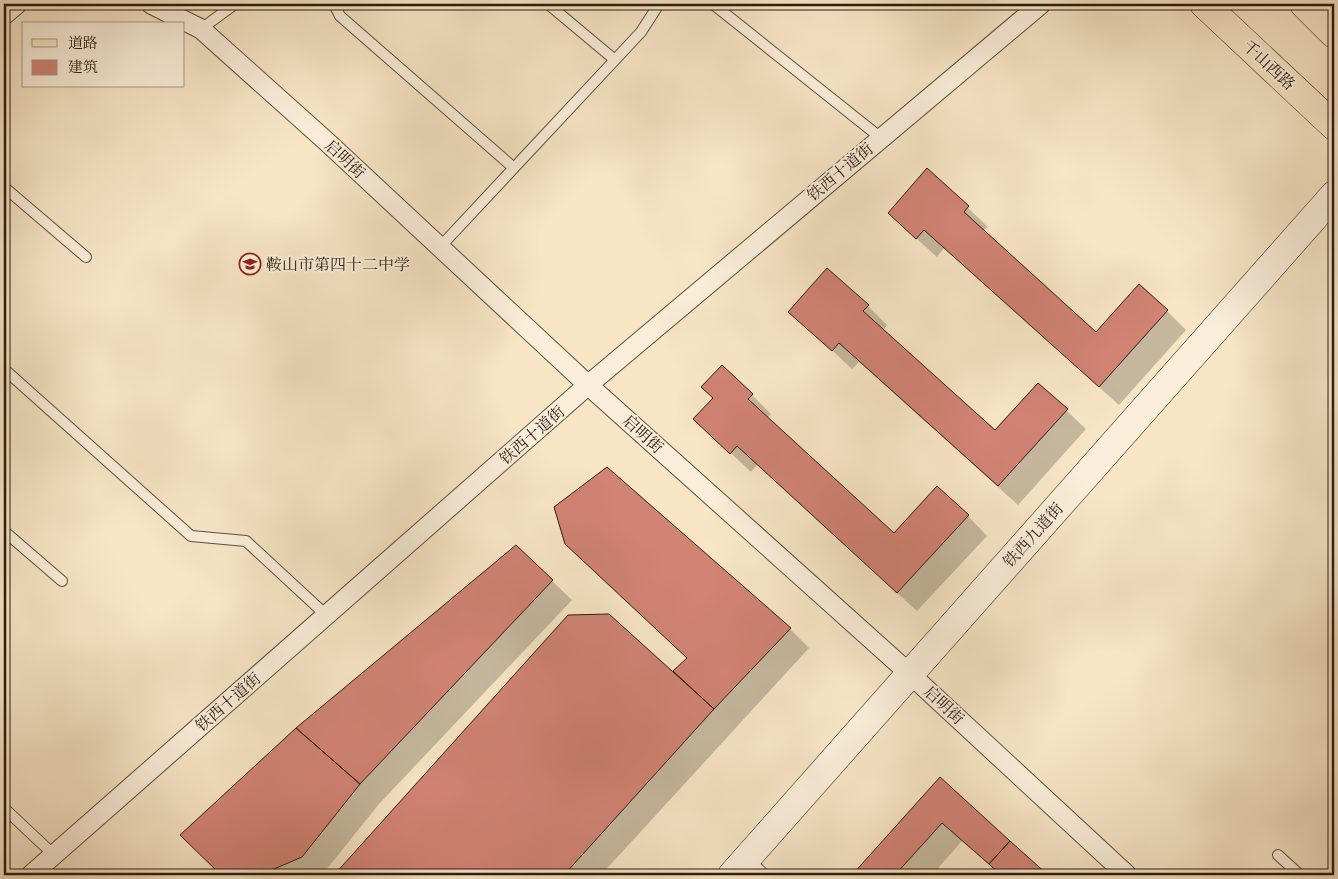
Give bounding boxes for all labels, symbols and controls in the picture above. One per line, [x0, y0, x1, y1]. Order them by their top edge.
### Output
legend [22, 22, 185, 88]
text: 道路 [68, 34, 98, 52]
street label: 千山西路 [1239, 36, 1299, 94]
text: 建筑 [68, 58, 98, 76]
street label: 启明街 [321, 136, 369, 182]
street label: 铁西十道街 [803, 139, 877, 205]
school or university icon: 鞍山市第四十二中学 [238, 252, 262, 276]
place label: 鞍山市第四十二中学 [266, 255, 410, 274]
street label: 铁西十道街 [496, 402, 568, 468]
street label: 启明街 [619, 411, 667, 457]
street label: 铁西九道街 [999, 499, 1067, 571]
street label: 铁西十道街 [192, 669, 264, 735]
street label: 启明街 [920, 682, 968, 728]

